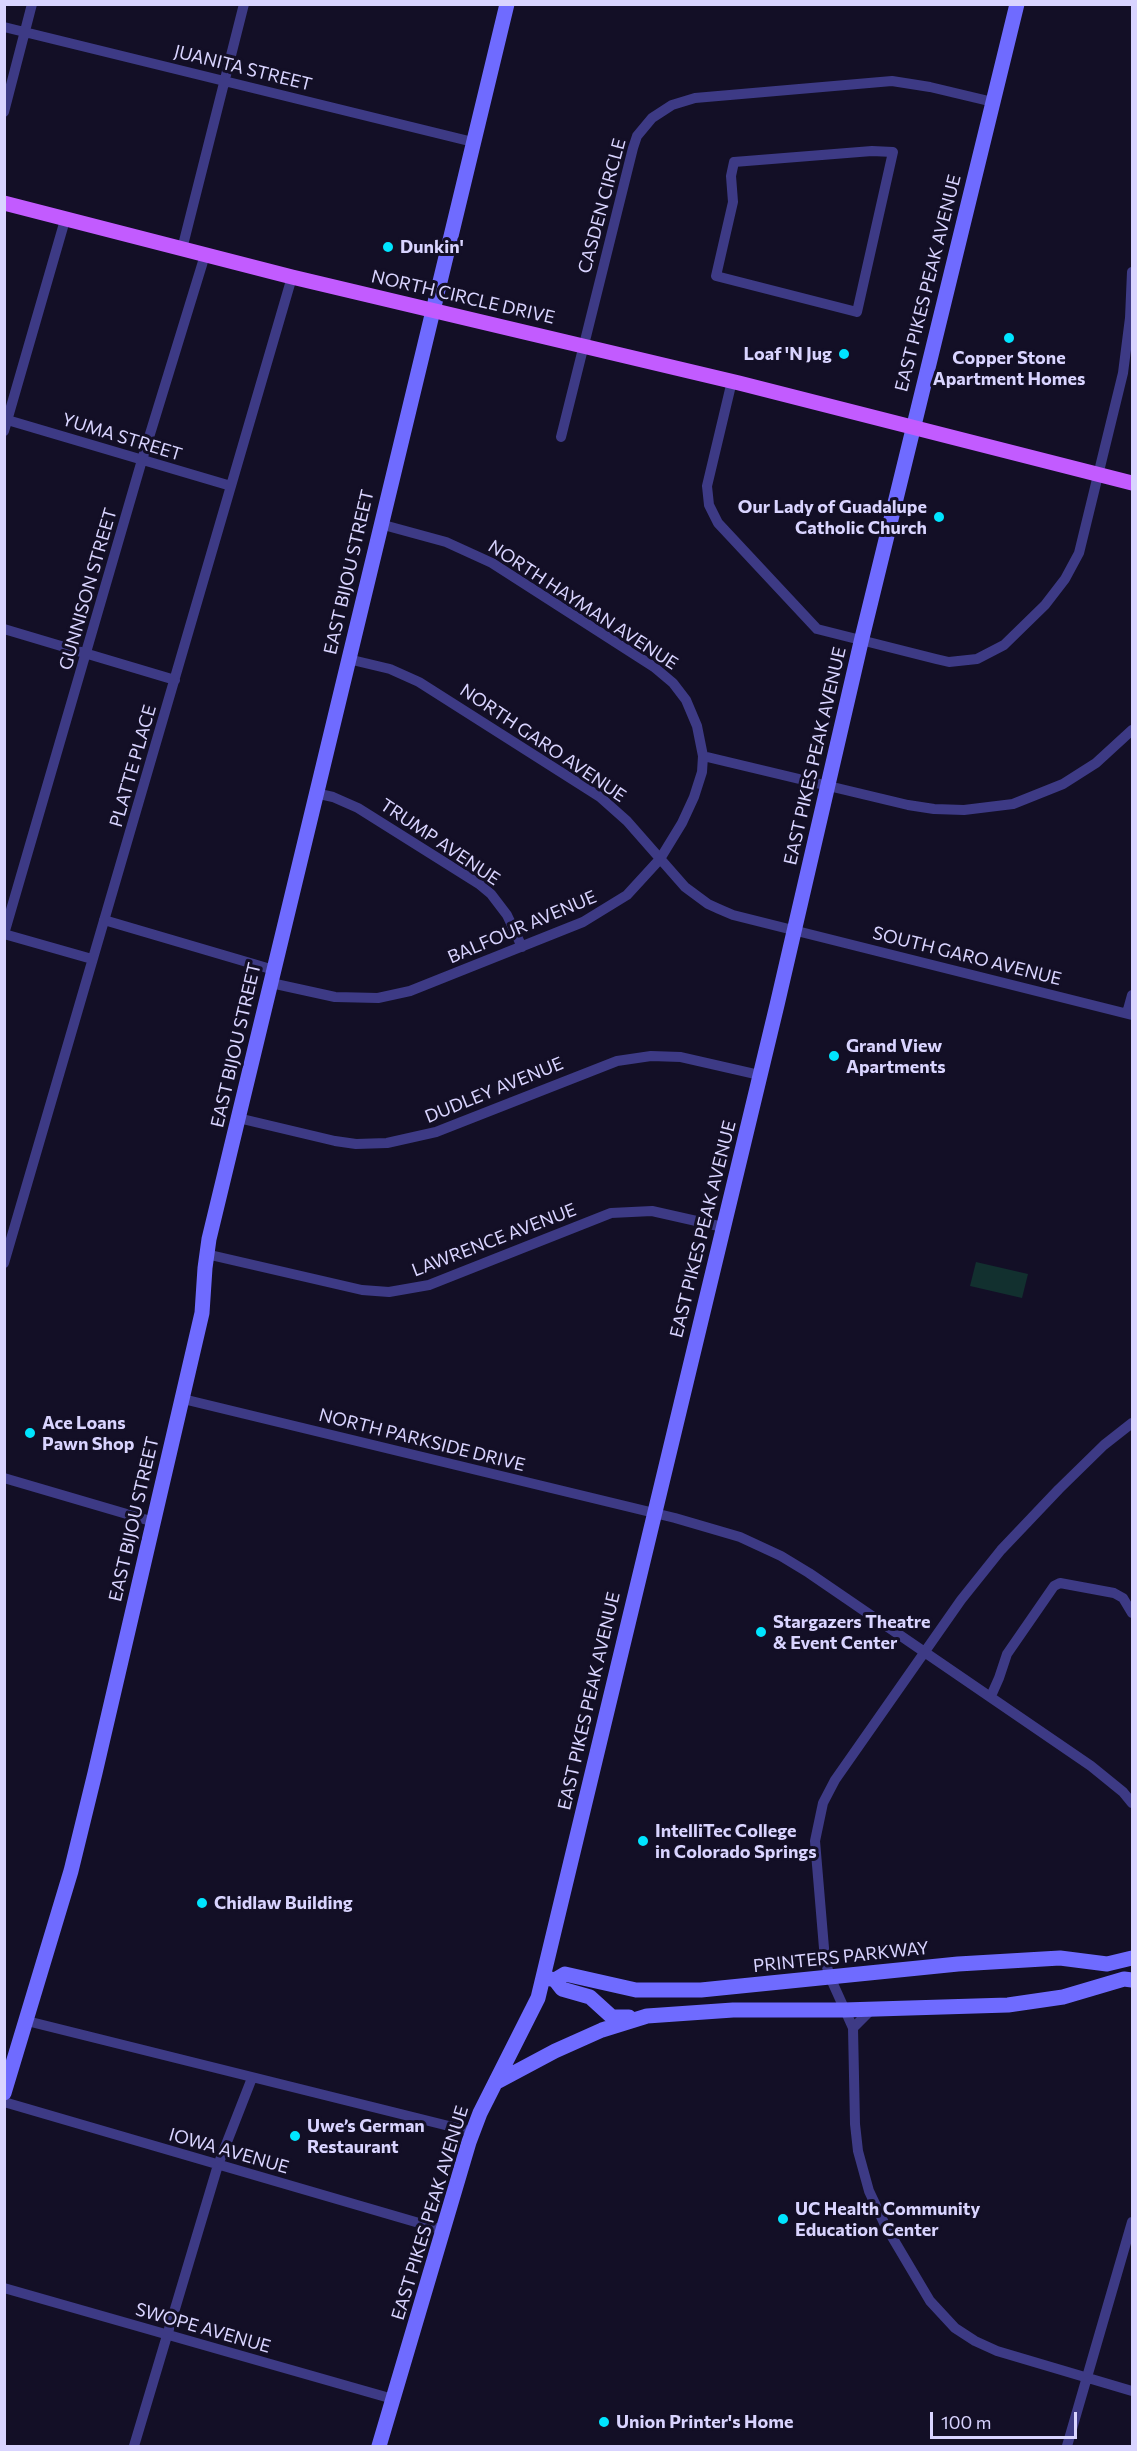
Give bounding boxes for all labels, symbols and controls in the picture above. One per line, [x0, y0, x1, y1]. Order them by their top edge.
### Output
street label: JUANITA STREET [172, 40, 314, 96]
street label: CASDEN CIRCLE [574, 136, 630, 276]
street label: EAST PIKES PEAK AVENUE [891, 172, 965, 394]
place label: Dunkin' [400, 236, 464, 258]
marker: Dunkin' [381, 240, 395, 254]
street label: NORTH CIRCLE DRIVE [369, 265, 557, 329]
marker: Copper Stone Apartment Homes [1002, 331, 1016, 345]
place label: Loaf 'N Jug [744, 343, 832, 365]
marker: Loaf 'N Jug [837, 347, 851, 361]
place label: Copper Stone Apartment Homes [933, 347, 1085, 389]
street label: YUMA STREET [59, 408, 185, 466]
street label: EAST BIJOU STREET [320, 488, 378, 656]
place label: Our Lady of Guadalupe Catholic Church [738, 496, 927, 538]
street label: GUNNISON STREET [55, 505, 121, 673]
marker: Our Lady of Guadalupe Catholic Church [932, 510, 946, 524]
street label: NORTH HAYMAN AVENUE [484, 536, 682, 674]
street label: EAST PIKES PEAK AVENUE [779, 645, 851, 867]
street label: NORTH GARO AVENUE [456, 679, 630, 807]
street label: PLATTE PLACE [105, 702, 161, 830]
street label: TRUMP AVENUE [376, 794, 504, 890]
street label: BALFOUR AVENUE [444, 886, 600, 968]
street label: SOUTH GARO AVENUE [870, 922, 1064, 990]
street label: EAST BIJOU STREET [207, 961, 265, 1129]
place label: Grand View Apartments [846, 1035, 946, 1078]
marker: Grand View Apartments [827, 1049, 841, 1063]
street label: DUDLEY AVENUE [422, 1052, 566, 1128]
street label: EAST PIKES PEAK AVENUE [666, 1118, 740, 1340]
street label: LAWRENCE AVENUE [409, 1199, 579, 1281]
street label: NORTH PARKSIDE DRIVE [317, 1404, 527, 1476]
place label: Ace Loans Pawn Shop [42, 1412, 134, 1454]
marker: Ace Loans Pawn Shop [23, 1426, 37, 1440]
street label: EAST BIJOU STREET [105, 1435, 163, 1603]
street label: EAST PIKES PEAK AVENUE [553, 1590, 625, 1812]
place label: Stargazers Theatre & Event Center [773, 1611, 930, 1654]
marker: Stargazers Theatre & Event Center [754, 1625, 768, 1639]
place label: IntelliTec College in Colorado Springs [655, 1820, 817, 1862]
marker: IntelliTec College in Colorado Springs [636, 1834, 650, 1848]
place label: Chidlaw Building [214, 1892, 353, 1914]
marker: Chidlaw Building [195, 1896, 209, 1910]
street label: PRINTERS PARKWAY [752, 1937, 930, 1977]
street label: EAST PIKES PEAK AVENUE [387, 2103, 473, 2323]
place label: Uwe’s German Restaurant [307, 2115, 425, 2158]
street label: IOWA AVENUE [167, 2124, 291, 2178]
marker: Uwe’s German Restaurant [288, 2129, 302, 2143]
place label: UC Health Community Education Center [795, 2198, 980, 2240]
marker: UC Health Community Education Center [776, 2212, 790, 2226]
street label: SWOPE AVENUE [133, 2298, 273, 2358]
scale bar [933, 2400, 1080, 2438]
place label: Union Printer's Home [616, 2411, 793, 2433]
text: 100 m [941, 2411, 991, 2433]
marker: Union Printer's Home [597, 2415, 611, 2429]

